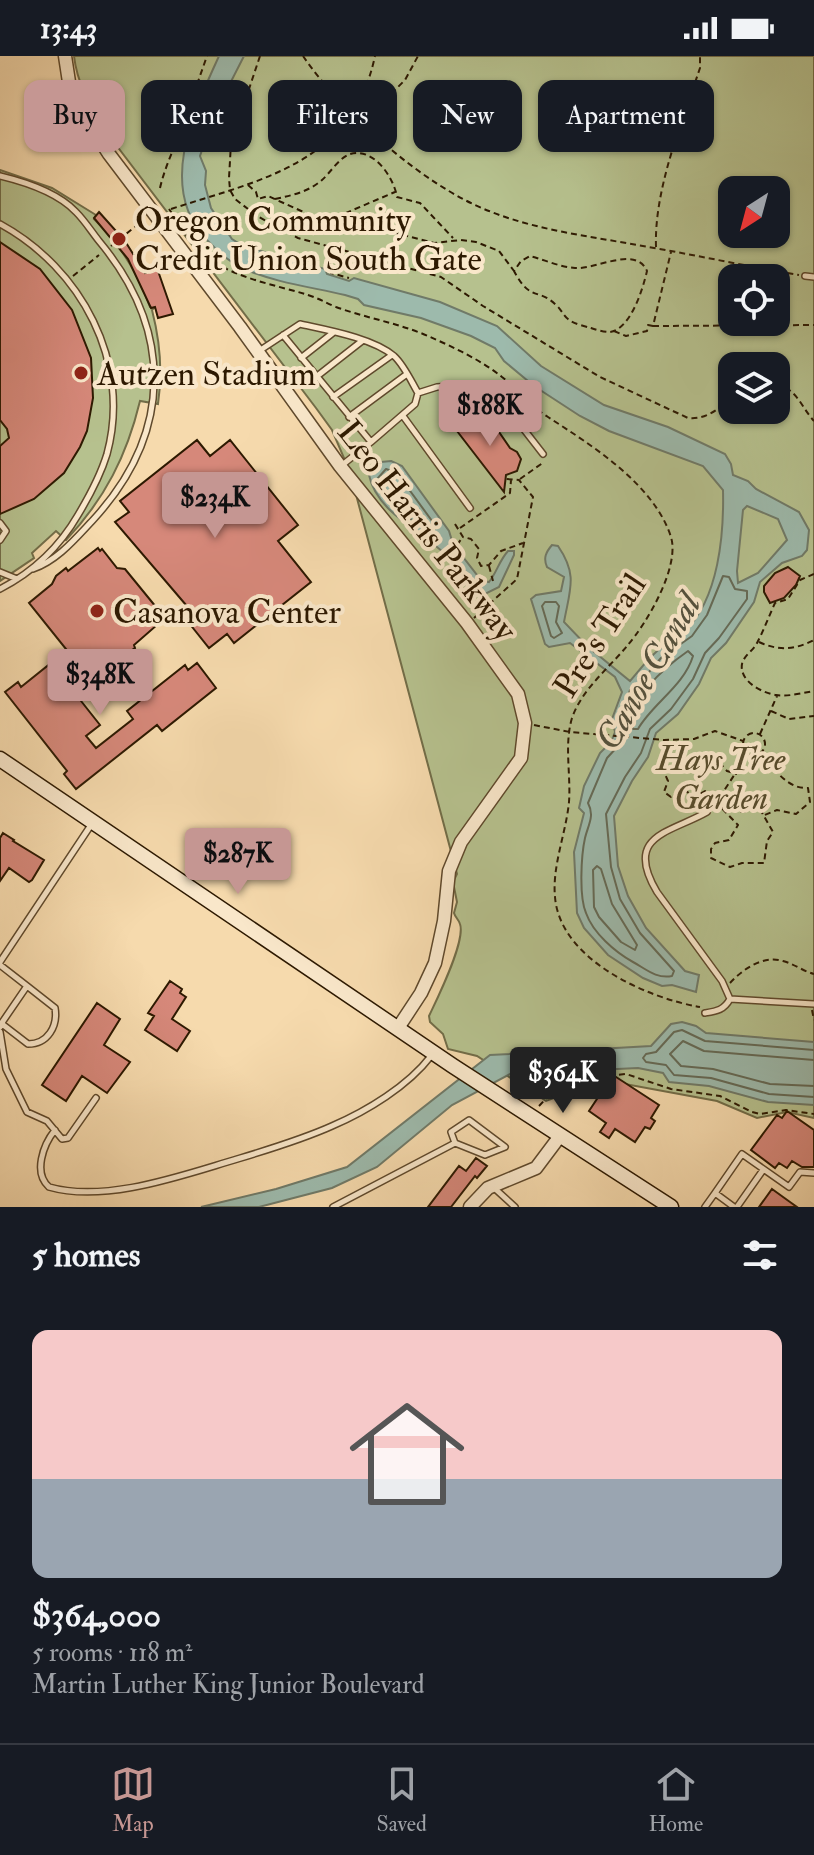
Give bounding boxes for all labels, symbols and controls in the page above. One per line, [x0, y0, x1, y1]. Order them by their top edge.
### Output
text: 13:43 [40, 10, 97, 47]
chip: Buy [24, 80, 125, 152]
chip: Rent [141, 80, 252, 152]
chip: Filters [268, 80, 397, 152]
chip: New [413, 80, 522, 152]
chip: Apartment [538, 80, 714, 152]
north arrow [718, 176, 790, 248]
map controls [718, 176, 790, 424]
place label: Oregon Community Credit Union South Gate [135, 199, 482, 281]
marker: Oregon Community Credit Union South Gate [110, 230, 128, 248]
button: locate [718, 264, 790, 336]
button: layers [718, 352, 790, 424]
place label: Autzen Stadium [96, 353, 316, 396]
marker: Autzen Stadium [72, 364, 90, 382]
pin: $188K [434, 380, 546, 448]
text: $188K [457, 390, 523, 422]
street label: Leo Harris Parkway [327, 412, 527, 651]
pin: $234K [159, 472, 271, 540]
text: $234K [180, 482, 250, 514]
street label: Pre's Trail [544, 565, 656, 706]
water label: Canoe Canal [585, 583, 712, 758]
place label: Casanova Center [113, 591, 341, 634]
marker: Casanova Center [88, 602, 106, 620]
pin: $348K [44, 649, 156, 717]
text: $348K [65, 659, 135, 691]
park label: Hays Tree Garden [655, 738, 786, 820]
pin: $287K [182, 828, 294, 896]
text: $287K [203, 838, 273, 870]
pin: $364K [507, 1047, 619, 1115]
text: $364K [528, 1057, 598, 1089]
icon: filters [738, 1233, 782, 1277]
text: 5 homes [32, 1234, 140, 1277]
icon: home [335, 1382, 479, 1526]
text: $364,000 [32, 1594, 161, 1637]
text: 5 rooms · 118 m² [32, 1637, 192, 1669]
text: Martin Luther King Junior Boulevard [32, 1669, 425, 1701]
tab: Map [111, 1762, 155, 1838]
tab: Saved [377, 1762, 427, 1838]
tab: Home [649, 1762, 703, 1838]

